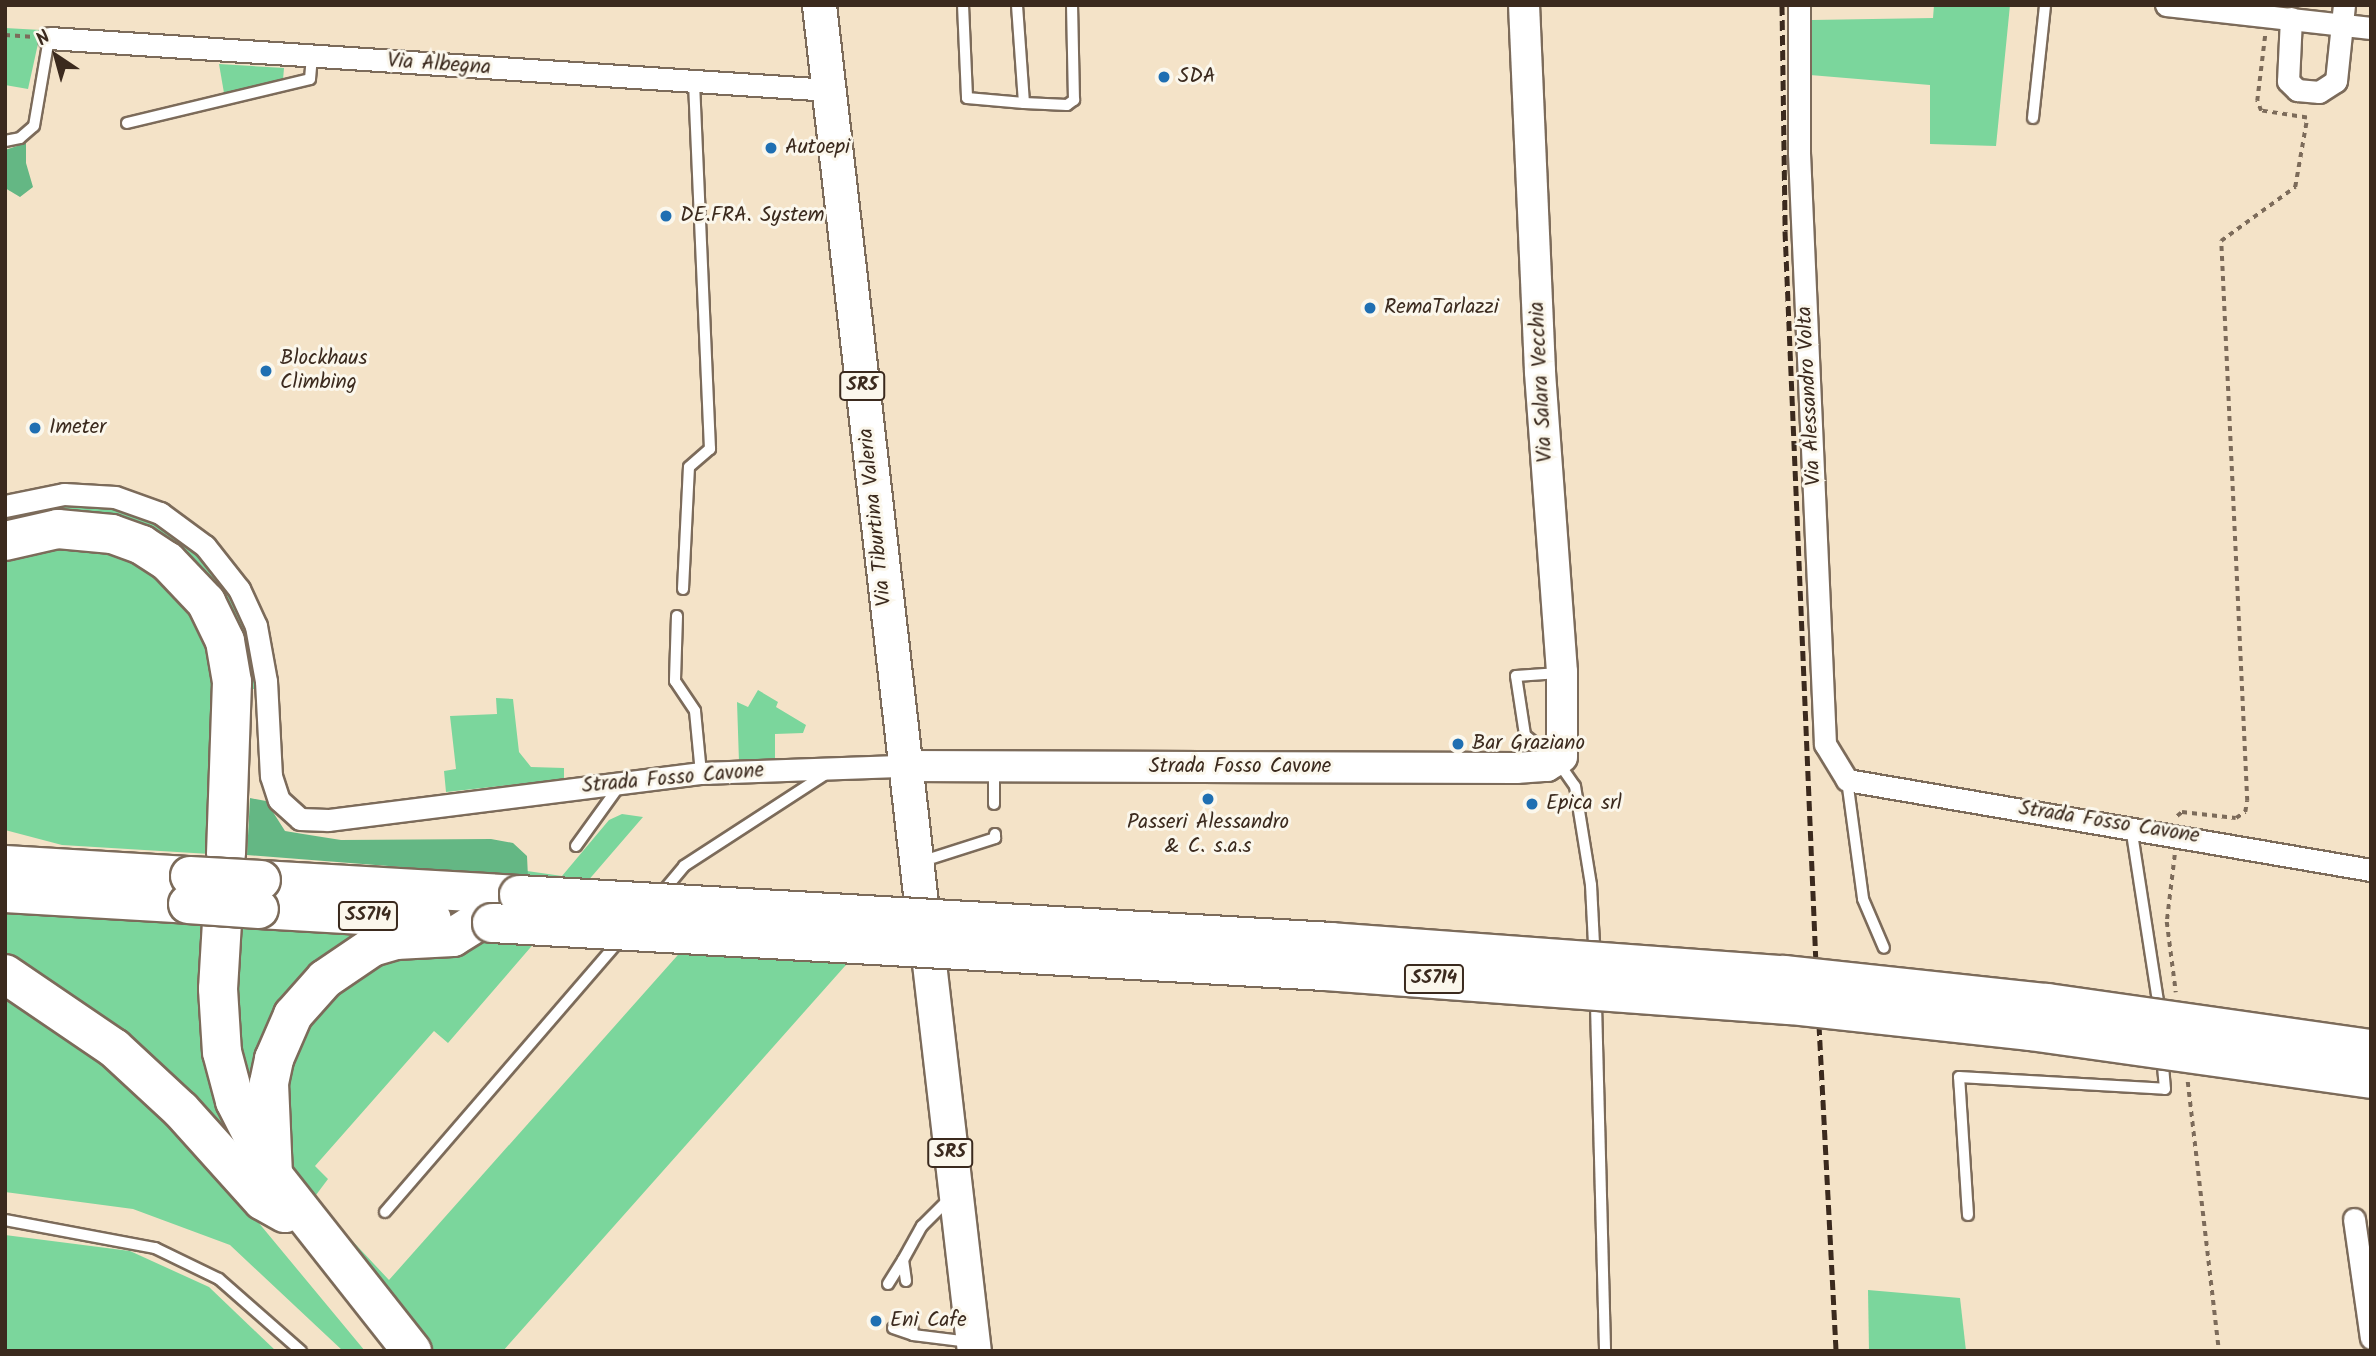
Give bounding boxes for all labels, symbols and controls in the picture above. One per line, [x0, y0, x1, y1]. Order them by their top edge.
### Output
north arrow [21, 21, 91, 91]
text: N [30, 23, 57, 55]
street label: Via Albegna [386, 49, 492, 81]
place label: SDA [1178, 64, 1215, 90]
marker: SDA [1156, 69, 1172, 85]
place label: Autoepi [785, 135, 850, 161]
marker: Autoepi [763, 140, 779, 156]
place label: DE.FRA. System [680, 203, 824, 229]
marker: DE.FRA. System [658, 208, 674, 224]
place label: RemaTarlazzi [1384, 295, 1499, 321]
marker: RemaTarlazzi [1362, 300, 1378, 316]
street label: Via Salara Vecchia [1525, 301, 1559, 463]
street label: Via Alessandro Volta [1793, 306, 1827, 486]
place label: Blockhaus Climbing [280, 346, 367, 396]
marker: Blockhaus Climbing [258, 363, 274, 379]
road number: SR5 [838, 370, 886, 402]
place label: Imeter [49, 415, 106, 441]
marker: Imeter [27, 420, 43, 436]
street label: Via Tiburtina Valeria [854, 427, 898, 607]
place label: Bar Graziano [1472, 731, 1585, 757]
marker: Bar Graziano [1450, 736, 1466, 752]
street label: Strada Fosso Cavone [1149, 754, 1331, 780]
street label: Strada Fosso Cavone [581, 758, 765, 800]
marker: Passeri Alessandro & C. s.a.s [1200, 791, 1216, 807]
place label: Epica srl [1546, 791, 1622, 817]
marker: Epica srl [1524, 796, 1540, 812]
street label: Strada Fosso Cavone [2017, 796, 2201, 850]
place label: Passeri Alessandro & C. s.a.s [1127, 810, 1289, 860]
road number: SS714 [336, 900, 400, 932]
road number: SS714 [1402, 964, 1466, 995]
road number: SR5 [926, 1138, 974, 1168]
place label: Eni Cafe [890, 1308, 967, 1334]
marker: Eni Cafe [868, 1313, 884, 1329]

